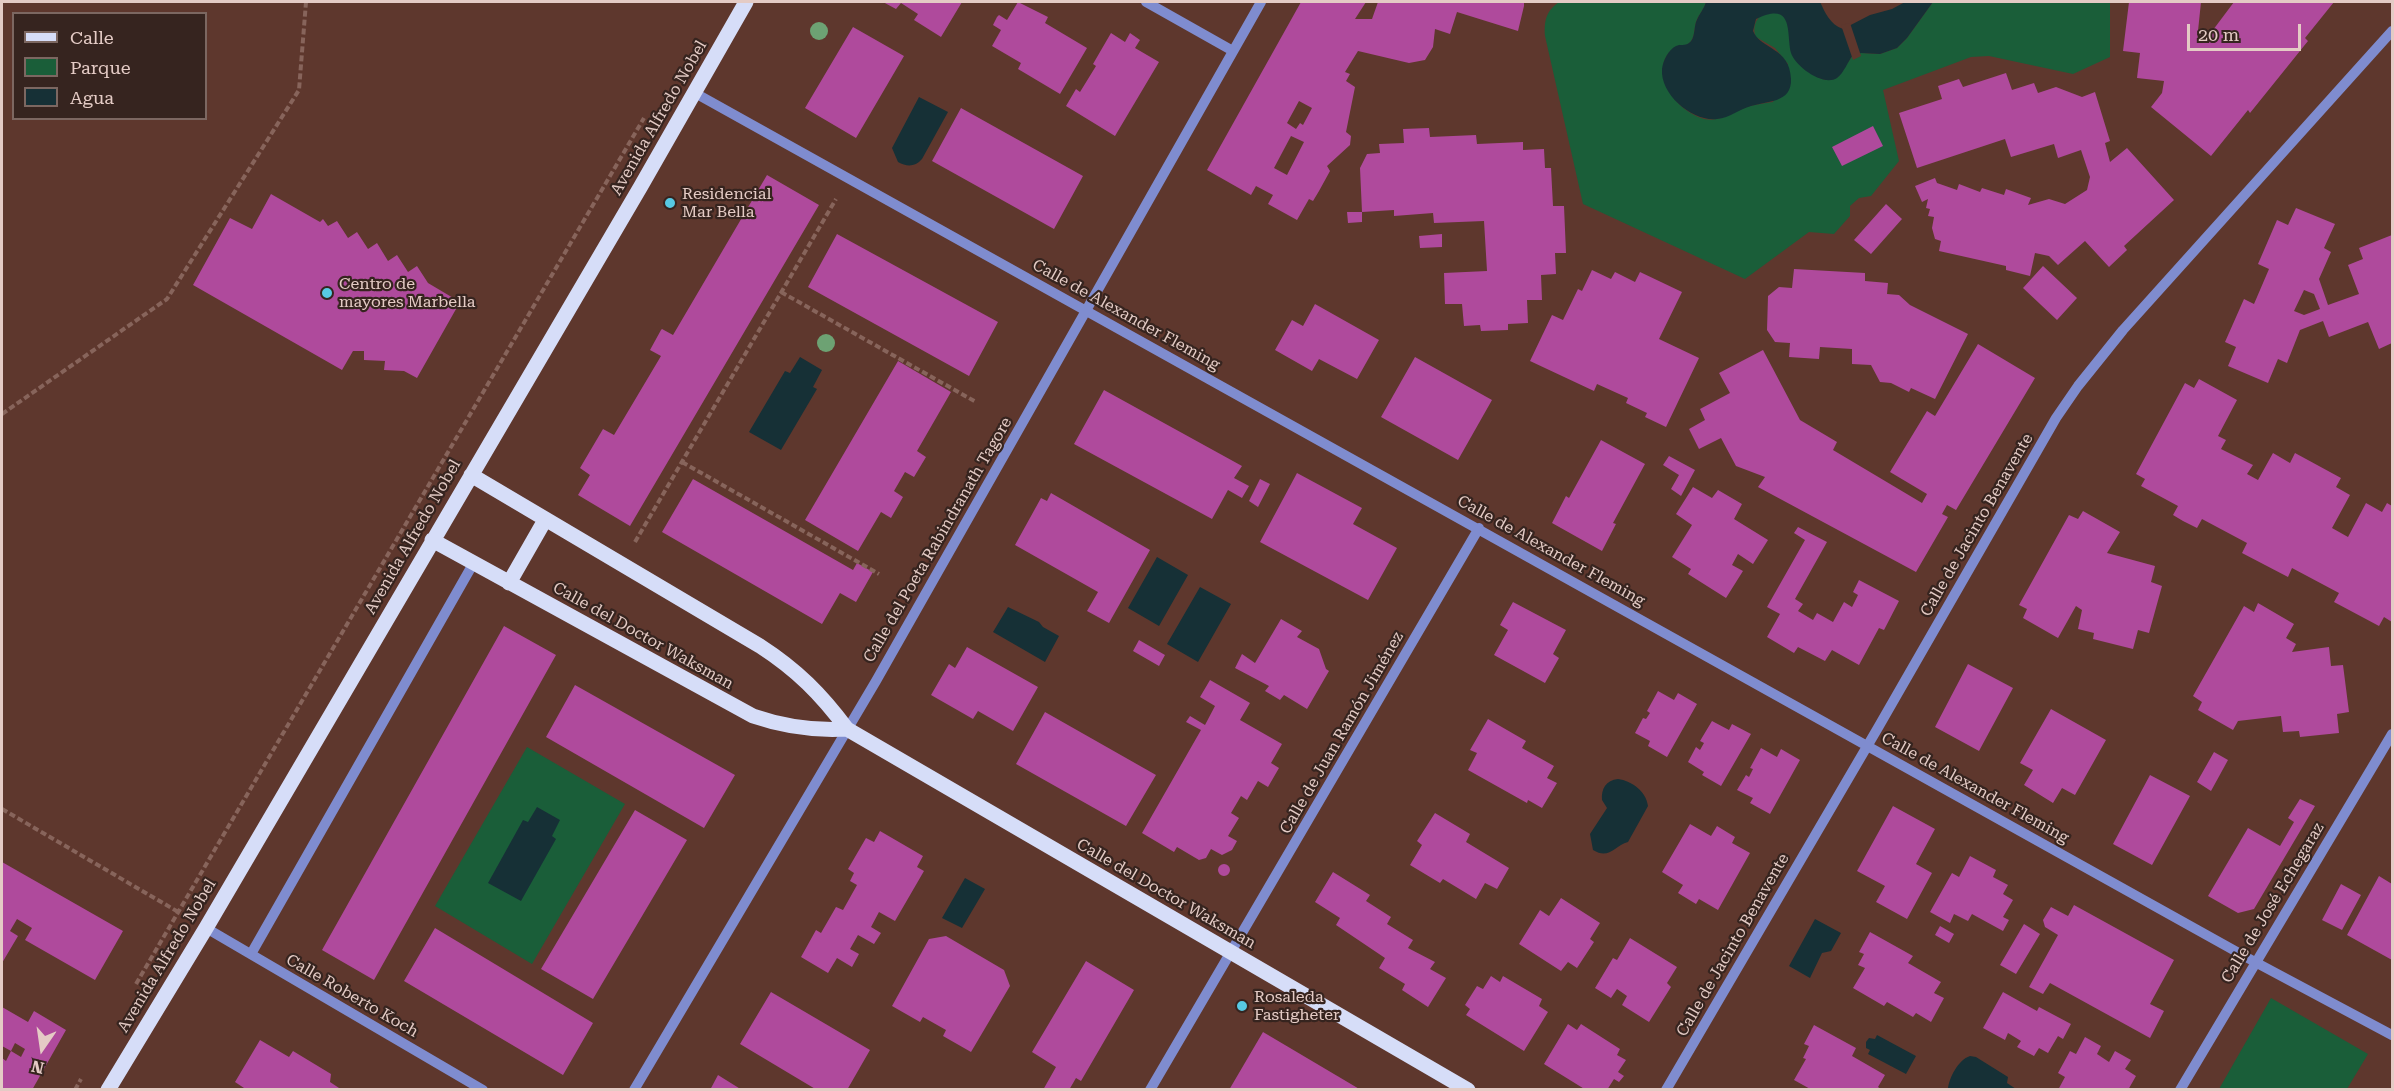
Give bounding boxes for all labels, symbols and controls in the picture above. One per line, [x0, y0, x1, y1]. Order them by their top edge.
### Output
legend [12, 12, 207, 120]
scale bar [2190, 12, 2304, 50]
text: 20 m [2198, 24, 2239, 45]
text: Calle [70, 27, 114, 48]
street label: Avenida Alfredo Nobel [607, 37, 711, 199]
text: Parque [70, 57, 131, 78]
text: Agua [70, 87, 114, 108]
place label: Residencial Mar Bella [682, 184, 771, 222]
marker: Residencial Mar Bella [663, 196, 677, 210]
street label: Calle de Alexander Fleming [1029, 255, 1223, 375]
place label: Centro de mayores Marbella [339, 274, 476, 312]
marker: Centro de mayores Marbella [320, 286, 334, 300]
street label: Calle del Poeta Rabindranath Tagore [860, 414, 1016, 666]
street label: Calle de Jacinto Benavente [1917, 430, 2037, 620]
street label: Avenida Alfredo Nobel [361, 456, 465, 618]
street label: Calle de Alexander Fleming [1454, 491, 1648, 611]
street label: Calle del Doctor Waksman [549, 578, 737, 694]
street label: Calle de Juan Ramón Jiménez [1276, 628, 1408, 838]
street label: Calle de Alexander Fleming [1878, 728, 2072, 848]
street label: Calle de José Echegaraz [2218, 819, 2328, 987]
street label: Calle del Doctor Waksman [1073, 835, 1259, 953]
street label: Calle de Jacinto Benavente [1673, 850, 1793, 1040]
street label: Avenida Alfredo Nobel [114, 876, 220, 1036]
street label: Calle Roberto Koch [282, 950, 422, 1042]
place label: Rosaleda Fastigheter [1254, 987, 1340, 1025]
marker: Rosaleda Fastigheter [1235, 999, 1249, 1013]
north arrow [12, 1019, 72, 1079]
text: N [30, 1056, 46, 1078]

